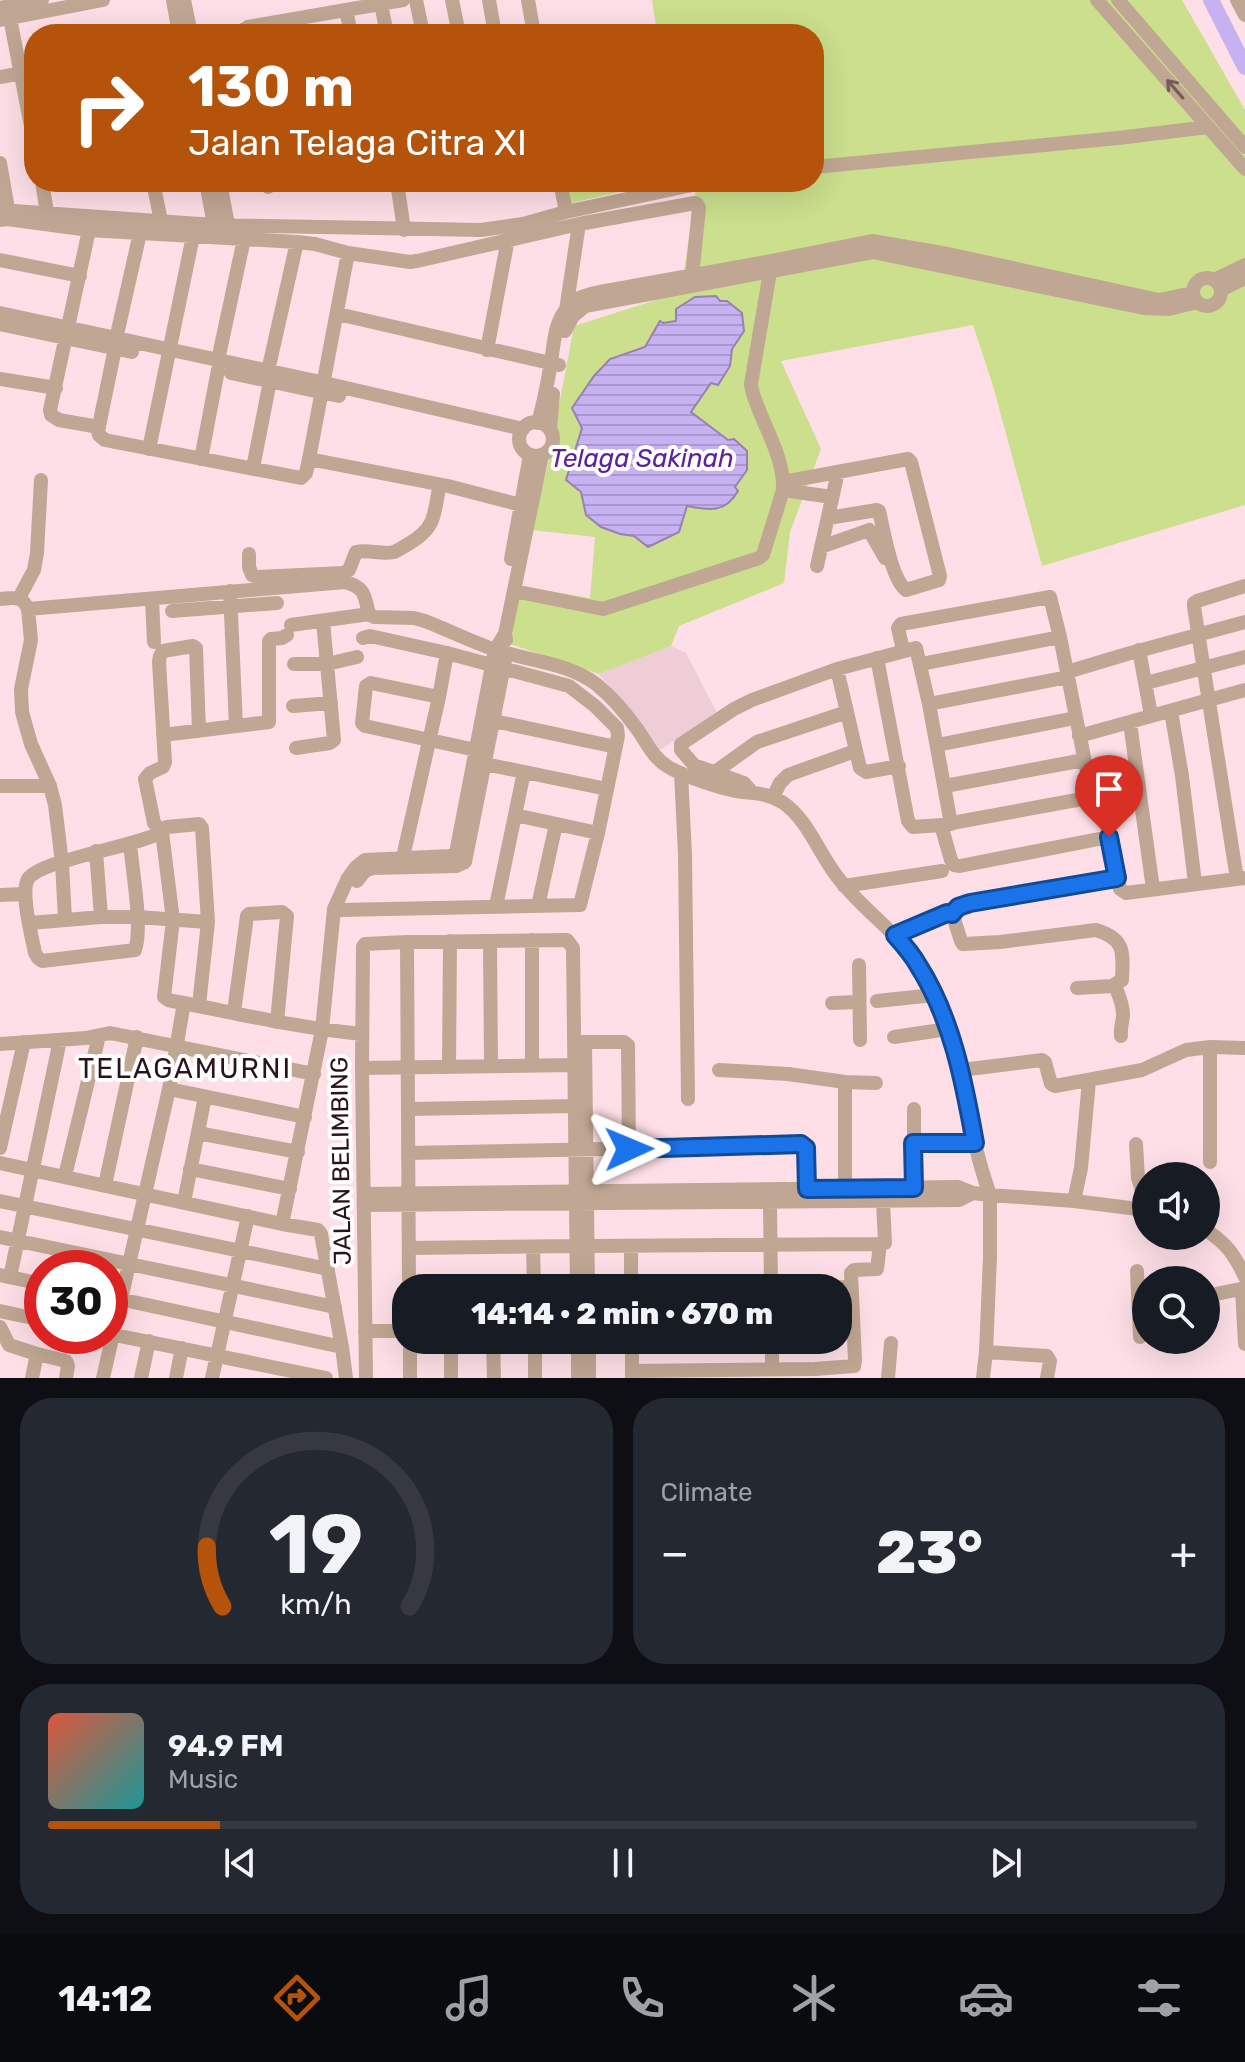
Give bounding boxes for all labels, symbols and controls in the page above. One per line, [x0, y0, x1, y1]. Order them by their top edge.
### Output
text: 130 m [188, 54, 354, 120]
icon: right [56, 56, 160, 160]
one-way arrow [1166, 80, 1184, 100]
text: Jalan Telaga Citra XI [188, 121, 527, 164]
water label: Telaga Sakinah [550, 443, 734, 474]
pin [1075, 755, 1143, 837]
icon: arrive [1087, 767, 1131, 811]
district label: TELAGAMURNI [78, 1052, 292, 1085]
street label: JALAN BELIMBING [325, 1057, 357, 1265]
position arrow [587, 1107, 671, 1191]
map controls [1132, 1162, 1220, 1354]
button: sound [1132, 1162, 1220, 1250]
speed limit sign: 30 [24, 1250, 128, 1354]
button: search [1132, 1266, 1220, 1354]
text: 14:14 · 2 min · 670 m [471, 1296, 773, 1332]
text: Climate [661, 1477, 753, 1508]
text: 19 [269, 1495, 364, 1594]
text: 23° [876, 1517, 983, 1588]
text: − [661, 1527, 689, 1579]
text: + [1170, 1527, 1197, 1579]
text: km/h [281, 1587, 352, 1621]
text: 94.9 FM [168, 1728, 284, 1764]
text: Music [168, 1764, 238, 1795]
icon: previous [218, 1841, 262, 1885]
icon: pause [601, 1841, 645, 1885]
icon: next [984, 1841, 1028, 1885]
icon: directions [269, 1970, 325, 2026]
icon: music [441, 1970, 497, 2026]
icon: phone [614, 1970, 670, 2026]
icon: climate [786, 1970, 842, 2026]
icon: car [958, 1970, 1014, 2026]
icon: filters [1131, 1970, 1187, 2026]
text: 14:12 [58, 1977, 152, 2020]

